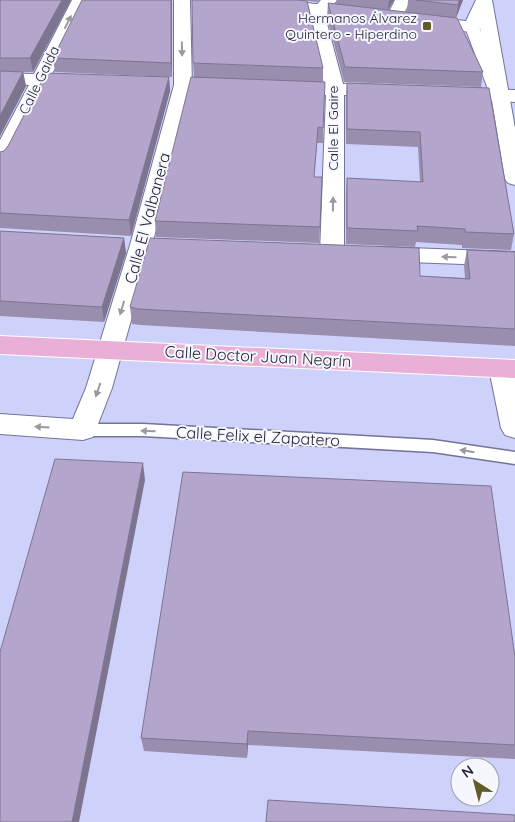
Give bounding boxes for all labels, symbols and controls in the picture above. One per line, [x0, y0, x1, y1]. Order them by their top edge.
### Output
place label: Hermanos Álvarez Quintero - Hiperdino [285, 9, 417, 43]
one-way arrow [64, 15, 72, 30]
marker: Hermanos Álvarez Quintero - Hiperdino [421, 20, 433, 32]
one-way arrow [179, 41, 187, 57]
street label: Calle Gaida [15, 43, 63, 117]
street label: Calle El Gaire [324, 85, 342, 171]
street label: Calle El Valbanera [120, 150, 174, 286]
one-way arrow [329, 196, 337, 212]
one-way arrow [441, 253, 457, 261]
one-way arrow [117, 301, 125, 316]
street label: Calle Doctor Juan Negrín [164, 341, 352, 371]
one-way arrow [94, 383, 102, 398]
street label: Calle Felix el Zapatero [176, 422, 340, 450]
one-way arrow [33, 423, 49, 431]
one-way arrow [139, 426, 155, 434]
one-way arrow [458, 447, 474, 455]
north arrow [450, 757, 500, 807]
text: N [458, 761, 477, 782]

